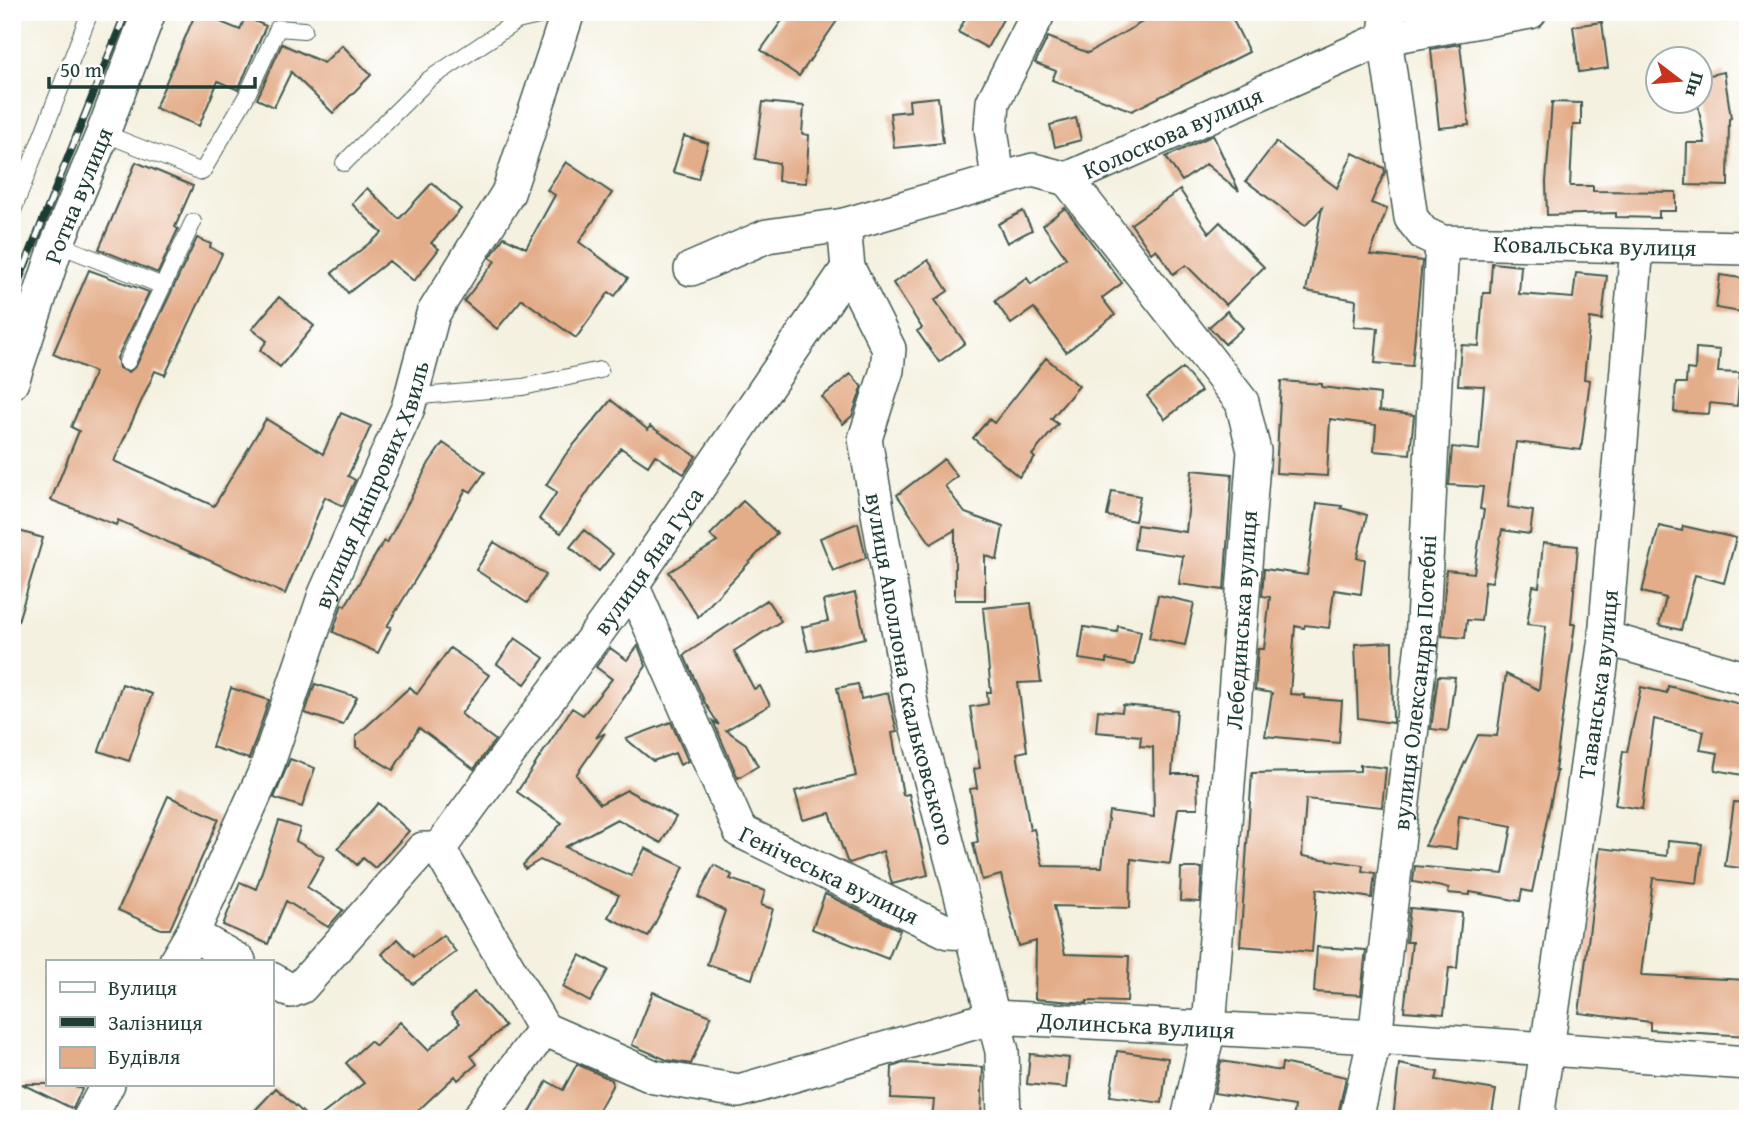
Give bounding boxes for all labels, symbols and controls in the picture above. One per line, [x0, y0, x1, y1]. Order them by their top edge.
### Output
scale bar [49, 46, 256, 90]
north arrow [1644, 46, 1714, 116]
text: 50 m [60, 54, 102, 85]
text: Пн [1678, 69, 1712, 101]
street label: Колоскова вулиця [1077, 77, 1268, 187]
street label: Ротна вулиця [34, 122, 121, 268]
street label: Ковальська вулиця [1493, 226, 1697, 264]
street label: вулиця Дніпрових Хвиль [304, 357, 437, 613]
street label: вулиця Яна Гуса [584, 479, 712, 642]
street label: вулиця Аполлона Скальковського [857, 490, 965, 849]
street label: Лебединська вулиця [1216, 509, 1266, 731]
street label: вулиця Олександра Потебні [1382, 534, 1445, 832]
street label: Таванська вулиця [1568, 588, 1626, 781]
street label: Генічеська вулиця [733, 816, 925, 933]
legend [46, 960, 273, 1086]
text: Вулиця [108, 972, 178, 1003]
street label: Долинська вулиця [1036, 1002, 1236, 1047]
text: Залізниця [108, 1007, 203, 1038]
text: Будівля [108, 1041, 181, 1072]

